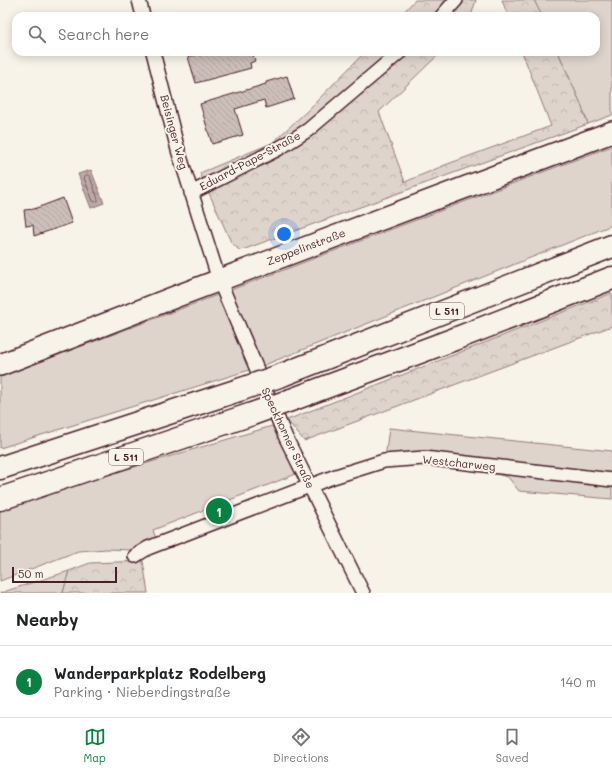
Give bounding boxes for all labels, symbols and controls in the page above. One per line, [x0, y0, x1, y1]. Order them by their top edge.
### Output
search box [12, 12, 600, 56]
icon: search [26, 23, 48, 45]
text: Search here [58, 24, 149, 44]
street label: Beisinger Weg [157, 93, 192, 171]
street label: Eduard-Pape-Straße [197, 127, 303, 194]
your location [274, 224, 294, 244]
street label: Zeppelinstraße [264, 225, 347, 268]
road number: L 511 [430, 303, 464, 319]
street label: Speckhorner Straße [259, 385, 318, 491]
road number: L 511 [109, 449, 143, 465]
street label: Westcharweg [422, 451, 496, 474]
pin: 1 [206, 496, 232, 526]
scale bar [12, 565, 117, 584]
text: 50 m [18, 566, 44, 581]
text: Nearby [16, 608, 78, 630]
text: Wanderparkplatz Rodelberg [54, 663, 266, 683]
text: 1 [26, 673, 32, 690]
text: 140 m [560, 673, 596, 690]
text: Parking · Nieberdingstraße [54, 683, 231, 700]
tab: Map [84, 726, 106, 765]
tab: Directions [273, 726, 329, 765]
tab: Saved [496, 726, 528, 765]

